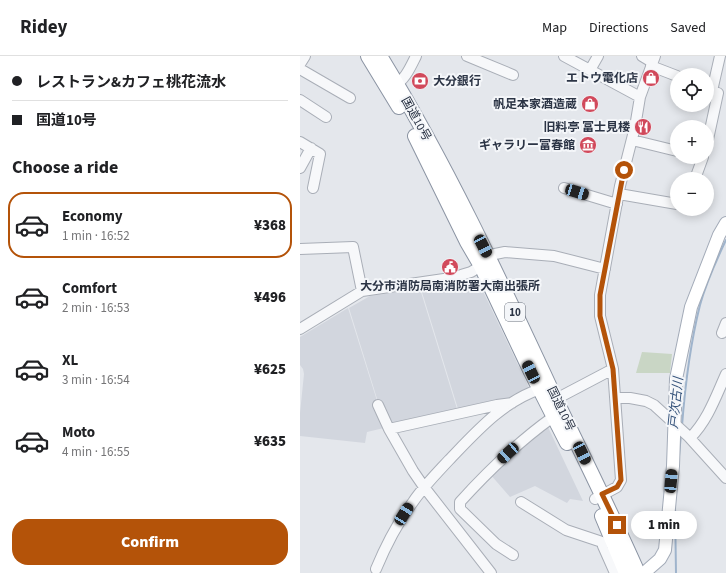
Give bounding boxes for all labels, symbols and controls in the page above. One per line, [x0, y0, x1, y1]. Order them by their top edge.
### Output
text: Ridey [20, 14, 67, 41]
text: Map [542, 18, 567, 38]
text: Directions [589, 18, 648, 38]
text: Saved [670, 18, 706, 38]
shop icon: エトウ電化店 [641, 68, 661, 88]
map controls [670, 68, 714, 216]
button: locate [670, 68, 714, 112]
place label: エトウ電化店 [566, 70, 638, 87]
bank icon: 大分銀行 [410, 71, 430, 91]
text: レストラン&カフェ桃花流水 [36, 72, 226, 93]
place label: 大分銀行 [433, 73, 481, 90]
street label: 国道10号 [397, 94, 435, 144]
shop icon: 帆足本家酒造蔵 [580, 94, 600, 114]
place label: 帆足本家酒造蔵 [493, 96, 577, 113]
text: 国道10号 [36, 110, 97, 131]
restaurant icon: 旧料亭 冨士見楼 [633, 117, 653, 137]
place label: 旧料亭 冨士見楼 [544, 119, 630, 136]
button: + [670, 120, 714, 164]
museum icon: ギャラリー富春館 [578, 135, 598, 155]
place label: ギャラリー富春館 [479, 137, 575, 154]
text: Choose a ride [12, 155, 118, 180]
route start [615, 161, 633, 179]
button: − [670, 172, 714, 216]
car [564, 183, 590, 201]
text: Economy [62, 206, 123, 227]
icon: car [14, 207, 50, 243]
text: ¥368 [254, 215, 286, 236]
text: 1 min · 16:52 [62, 227, 130, 245]
car [472, 233, 494, 259]
public building icon: 大分市消防局南消防署大南出張所 [440, 257, 460, 277]
text: Comfort [62, 278, 117, 299]
place label: 大分市消防局南消防署大南出張所 [360, 278, 540, 295]
icon: car [14, 279, 50, 315]
text: ¥496 [254, 287, 286, 308]
text: 2 min · 16:53 [62, 299, 130, 317]
road number: 10 [505, 303, 525, 321]
text: XL [62, 350, 78, 371]
icon: car [14, 351, 50, 387]
text: ¥625 [254, 359, 286, 380]
car [520, 359, 542, 385]
text: 3 min · 16:54 [62, 371, 130, 389]
water label: 戸次古川 [664, 374, 688, 430]
street label: 国道10号 [543, 384, 579, 434]
text: Moto [62, 422, 95, 443]
icon: car [14, 423, 50, 459]
text: ¥635 [254, 431, 286, 452]
car [571, 440, 593, 466]
car [495, 441, 521, 465]
text: 4 min · 16:55 [62, 443, 130, 461]
car [664, 469, 678, 493]
car [393, 501, 415, 527]
callout: 1 min [631, 511, 697, 539]
route end [608, 516, 626, 534]
text: 1 min [648, 516, 680, 534]
button: Confirm [12, 519, 288, 565]

